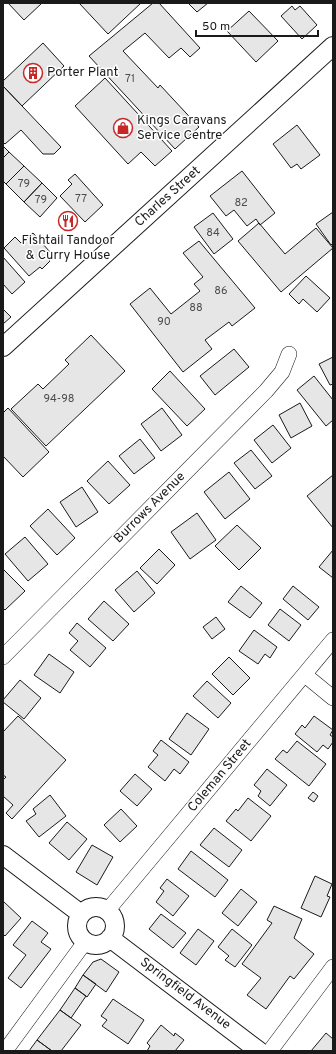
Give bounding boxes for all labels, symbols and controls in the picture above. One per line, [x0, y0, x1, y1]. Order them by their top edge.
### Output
scale bar [196, 12, 318, 38]
text: 50 m [202, 19, 230, 35]
building icon: Porter Plant [22, 62, 44, 84]
place label: Porter Plant [47, 65, 118, 81]
house number: 71 [125, 72, 135, 86]
place label: Kings Caravans Service Centre [137, 113, 227, 144]
shop icon: Kings Caravans Service Centre [112, 117, 134, 139]
street label: Charles Street [132, 163, 204, 231]
house number: 79 [18, 177, 30, 191]
house number: 77 [75, 192, 87, 206]
house number: 79 [35, 193, 47, 207]
house number: 82 [234, 196, 248, 210]
restaurant icon: Fishtail Tandoor & Curry House [57, 210, 79, 232]
house number: 84 [206, 226, 220, 240]
place label: Fishtail Tandoor & Curry House [22, 233, 114, 264]
house number: 86 [214, 284, 228, 298]
house number: 88 [189, 301, 203, 315]
house number: 90 [157, 315, 171, 329]
house number: 94-98 [43, 392, 75, 406]
street label: Burrows Avenue [111, 469, 189, 547]
street label: Coleman Street [185, 736, 255, 816]
street label: Springfield Avenue [136, 955, 234, 1033]

